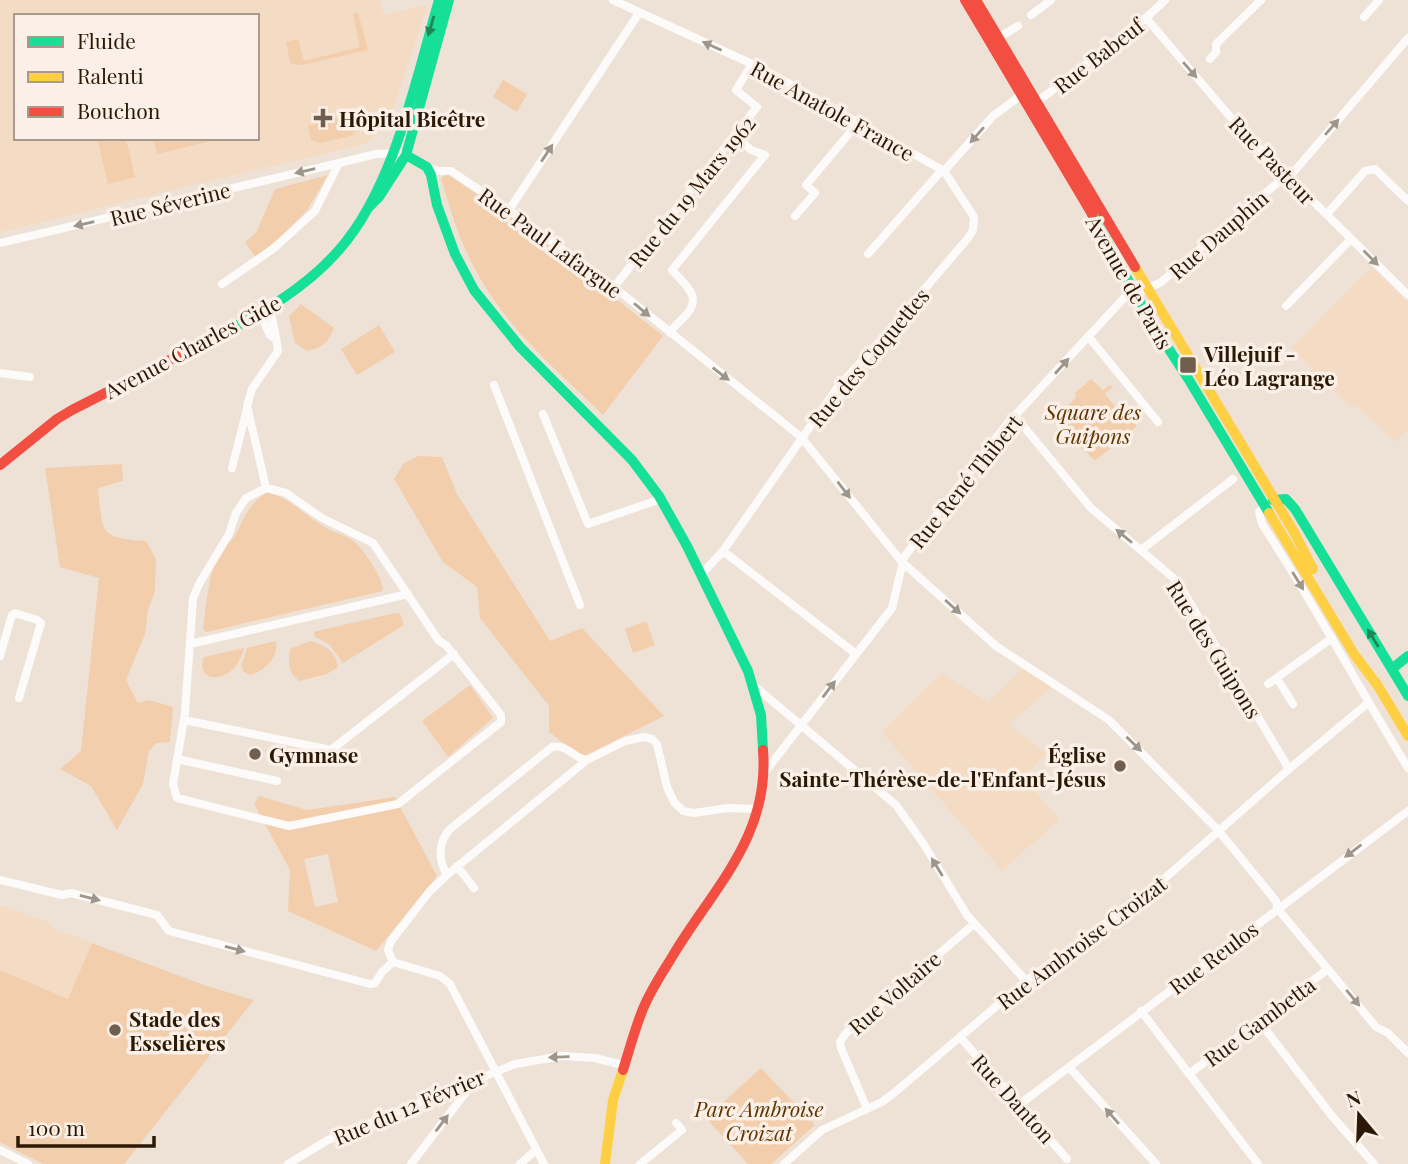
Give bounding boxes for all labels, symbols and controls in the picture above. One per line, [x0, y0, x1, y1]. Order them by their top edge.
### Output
street label: Rue Babeuf [1047, 10, 1150, 99]
legend [14, 14, 259, 140]
one-way arrow [426, 16, 436, 37]
text: Fluide [77, 26, 136, 54]
one-way arrow [702, 40, 722, 52]
street label: Rue Anatole France [746, 53, 920, 167]
text: Ralenti [77, 61, 144, 89]
one-way arrow [1182, 62, 1197, 79]
text: Bouchon [77, 96, 161, 124]
place label: Hôpital Bicêtre [339, 104, 485, 132]
marker: Hôpital Bicêtre [313, 108, 333, 128]
street label: Rue du 19 Mars 1962 [621, 110, 761, 272]
street label: Rue Pasteur [1224, 110, 1323, 211]
one-way arrow [1324, 118, 1340, 136]
one-way arrow [970, 126, 985, 143]
one-way arrow [540, 144, 553, 163]
one-way arrow [294, 165, 316, 176]
street label: Rue Séverine [107, 175, 233, 231]
street label: Rue Paul Lafargue [474, 180, 628, 304]
street label: Rue Dauphin [1163, 183, 1274, 285]
street label: Avenue de Paris [1080, 209, 1180, 354]
one-way arrow [73, 219, 95, 230]
one-way arrow [1362, 250, 1379, 267]
street label: Rue des Coquettes [801, 281, 935, 433]
street label: Avenue Charles Gide [98, 288, 285, 405]
one-way arrow [634, 302, 651, 317]
place label: Villejuif - Léo Lagrange [1203, 339, 1335, 391]
marker: Villejuif - Léo Lagrange [1178, 355, 1198, 375]
one-way arrow [1053, 358, 1069, 375]
one-way arrow [712, 366, 730, 381]
park label: Square des Guipons [1044, 397, 1141, 449]
street label: Rue René Thibert [902, 408, 1028, 554]
one-way arrow [837, 481, 852, 499]
one-way arrow [1115, 529, 1132, 544]
one-way arrow [1292, 572, 1305, 591]
street label: Rue des Guipons [1161, 575, 1269, 723]
one-way arrow [944, 599, 961, 615]
one-way arrow [1366, 628, 1379, 647]
one-way arrow [822, 680, 836, 698]
one-way arrow [1125, 736, 1142, 752]
place label: Gymnase [269, 740, 358, 768]
place label: Église Sainte-Thérèse-de-l'Enfant-Jésus [779, 740, 1106, 792]
marker: Gymnase [247, 746, 263, 762]
marker: Église Sainte-Thérèse-de-l'Enfant-Jésus [1112, 758, 1128, 774]
one-way arrow [1344, 844, 1362, 858]
one-way arrow [931, 857, 944, 877]
street label: Rue Ambroise Croizat [991, 869, 1172, 1015]
one-way arrow [79, 893, 101, 904]
street label: Rue Reulos [1163, 914, 1263, 1000]
one-way arrow [224, 944, 246, 955]
street label: Rue Voltaire [842, 944, 946, 1040]
street label: Rue Gambetta [1198, 970, 1321, 1072]
one-way arrow [1345, 989, 1360, 1006]
place label: Stade des Esselières [129, 1004, 226, 1056]
marker: Stade des Esselières [107, 1022, 123, 1038]
street label: Rue Danton [966, 1047, 1062, 1149]
one-way arrow [547, 1051, 569, 1063]
street label: Rue du 12 Février [329, 1061, 490, 1151]
north arrow [1324, 1080, 1394, 1150]
text: N [1342, 1083, 1364, 1113]
park label: Parc Ambroise Croizat [694, 1094, 823, 1146]
scale bar [18, 1104, 154, 1148]
one-way arrow [1104, 1107, 1120, 1125]
text: 100 m [28, 1113, 85, 1141]
one-way arrow [434, 1114, 448, 1132]

